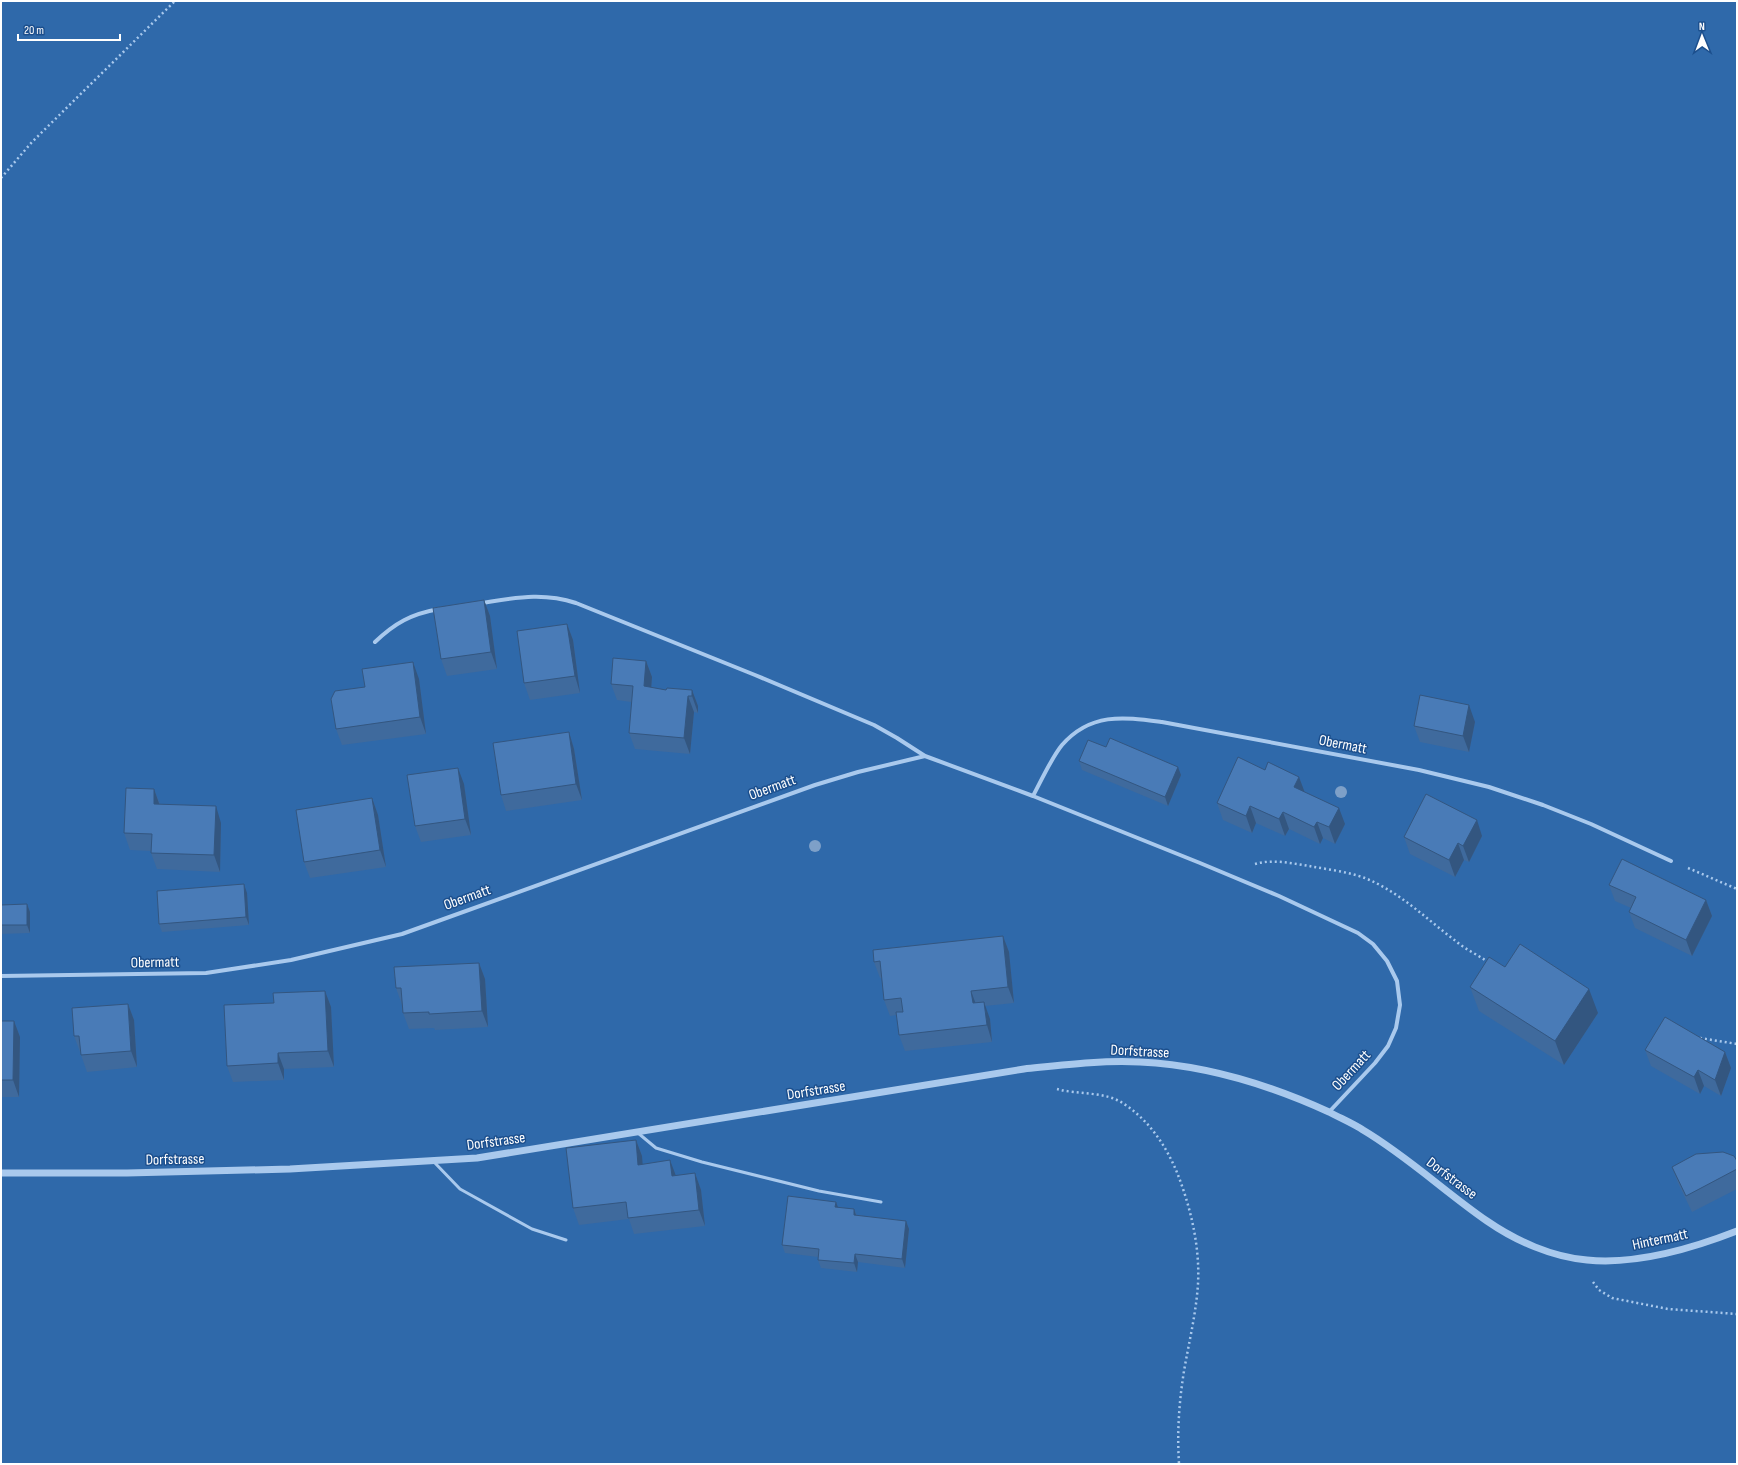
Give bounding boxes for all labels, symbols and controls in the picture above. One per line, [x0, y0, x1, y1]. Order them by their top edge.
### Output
scale bar [18, 16, 120, 42]
north arrow [1682, 16, 1722, 56]
text: N [1699, 20, 1705, 33]
text: 20 m [24, 23, 44, 38]
street label: Obermatt [1317, 731, 1369, 759]
street label: Obermatt [746, 770, 799, 805]
street label: Obermatt [441, 880, 494, 915]
street label: Obermatt [131, 953, 180, 972]
street label: Dorfstrasse [1110, 1040, 1170, 1063]
street label: Obermatt [1328, 1046, 1375, 1095]
street label: Dorfstrasse [786, 1077, 847, 1104]
street label: Dorfstrasse [466, 1128, 527, 1155]
street label: Dorfstrasse [145, 1149, 205, 1170]
street label: Dorfstrasse [1422, 1153, 1481, 1204]
street label: Hintermatt [1631, 1224, 1690, 1255]

